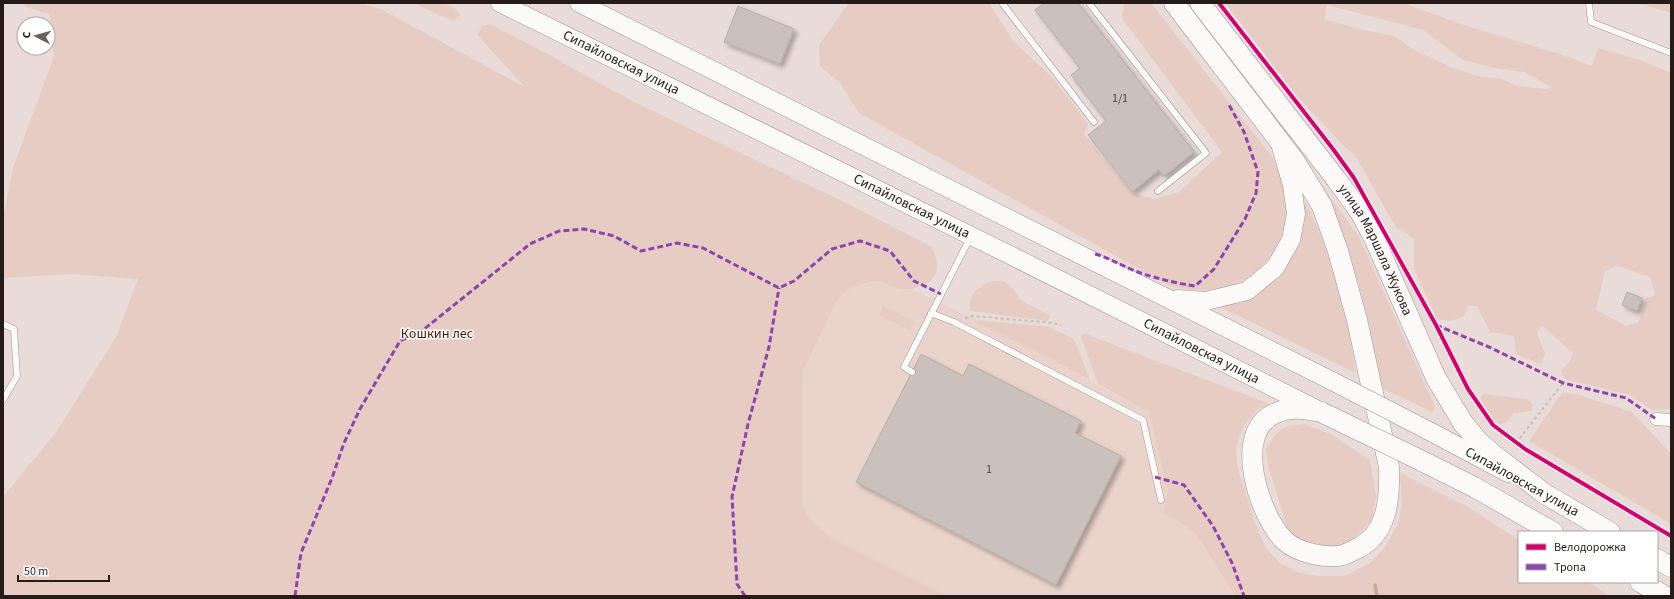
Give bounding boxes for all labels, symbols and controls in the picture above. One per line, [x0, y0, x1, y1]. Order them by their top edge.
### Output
north arrow [16, 16, 56, 56]
street label: Сипайловская улица [559, 26, 683, 100]
text: С [19, 30, 34, 39]
house number: 1/1 [1112, 90, 1128, 107]
street label: Сипайловская улица [850, 169, 973, 244]
street label: улица Маршала Жукова [1333, 180, 1417, 319]
street label: Сипайловская улица [1140, 314, 1263, 389]
park label: Кошкин лес [401, 324, 474, 344]
street label: Сипайловская улица [1461, 442, 1583, 522]
house number: 1 [986, 461, 992, 478]
legend [1518, 531, 1658, 583]
text: Велодорожка [1554, 539, 1626, 556]
scale bar [18, 557, 109, 583]
text: Тропа [1554, 559, 1586, 576]
text: 50 m [24, 563, 48, 580]

